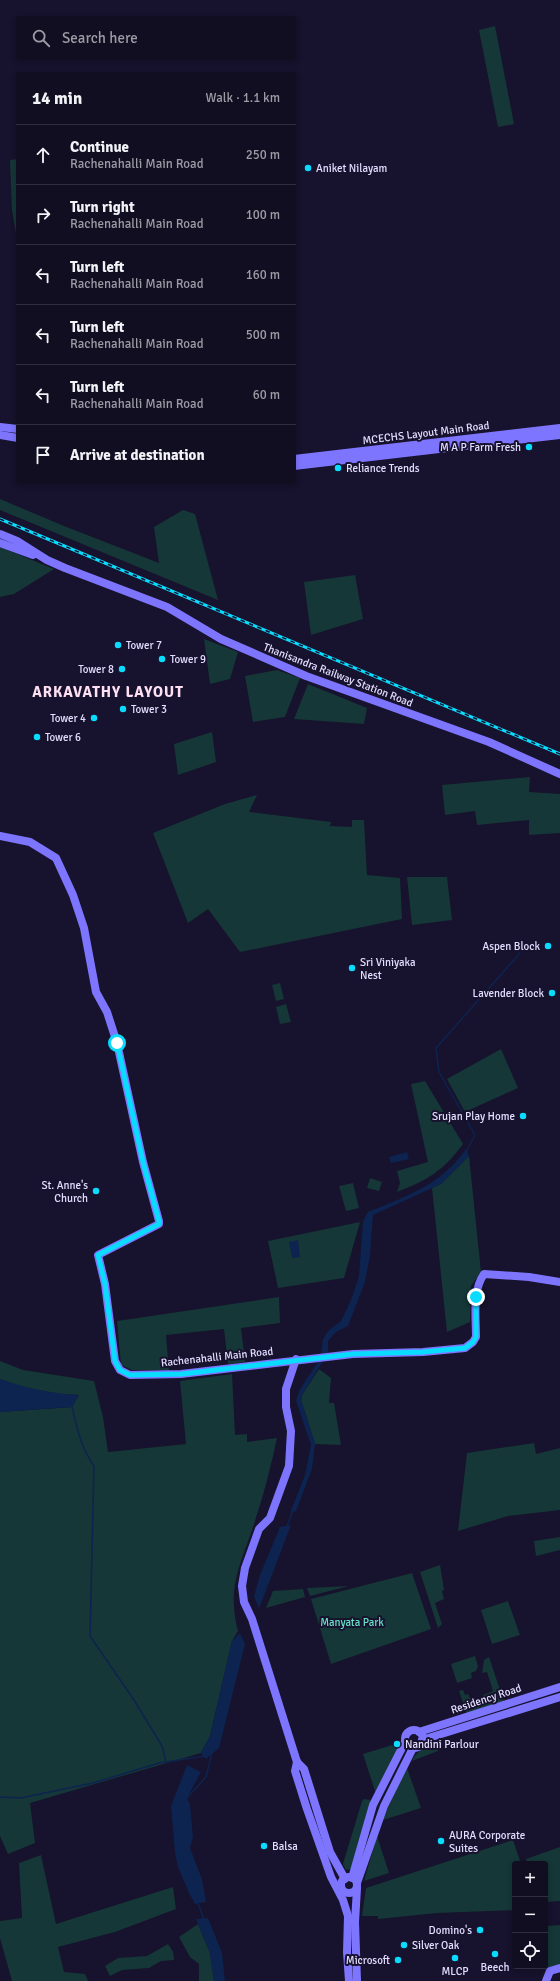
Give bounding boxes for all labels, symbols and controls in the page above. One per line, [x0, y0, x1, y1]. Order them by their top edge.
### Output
search box [16, 16, 296, 60]
icon: search [30, 27, 52, 49]
text: Search here [62, 29, 138, 47]
text: 14 min [32, 88, 82, 109]
text: Walk · 1.1 km [206, 90, 280, 106]
text: Continue [70, 138, 129, 156]
icon: ahead [32, 144, 54, 166]
text: 250 m [246, 147, 280, 163]
text: Rachenahalli Main Road [70, 156, 204, 172]
place label: Aniket Nilayam [316, 162, 388, 175]
marker: Aniket Nilayam [303, 163, 313, 173]
text: Turn right [70, 198, 135, 216]
icon: right [32, 204, 54, 226]
text: 100 m [246, 207, 280, 223]
text: Rachenahalli Main Road [70, 216, 204, 232]
text: Turn left [70, 258, 124, 276]
icon: left [32, 264, 54, 286]
text: 160 m [246, 267, 280, 283]
text: Rachenahalli Main Road [70, 276, 204, 292]
text: Turn left [70, 318, 124, 336]
icon: left [32, 324, 54, 346]
text: 500 m [246, 327, 280, 343]
text: Rachenahalli Main Road [70, 336, 204, 352]
text: Turn left [70, 378, 124, 396]
icon: left [32, 384, 54, 406]
text: 60 m [253, 387, 280, 403]
text: Rachenahalli Main Road [70, 396, 204, 412]
street label: MCECHS Layout Main Road [362, 419, 490, 447]
place label: M A P Farm Fresh [440, 441, 521, 454]
marker: M A P Farm Fresh [524, 442, 534, 452]
icon: arrive [32, 444, 54, 466]
text: Arrive at destination [70, 446, 205, 464]
place label: Reliance Trends [346, 462, 420, 475]
marker: Reliance Trends [333, 463, 343, 473]
place label: Tower 7 [126, 639, 162, 652]
marker: Tower 7 [113, 640, 123, 650]
street label: Thanisandra Railway Station Road [261, 640, 415, 710]
place label: Tower 9 [170, 653, 206, 666]
marker: Tower 9 [157, 654, 167, 664]
place label: Tower 8 [78, 663, 114, 676]
marker: Tower 8 [117, 664, 127, 674]
district label: ARKAVATHY LAYOUT [32, 683, 184, 701]
place label: Tower 3 [131, 703, 167, 716]
marker: Tower 3 [118, 704, 128, 714]
place label: Tower 4 [50, 712, 86, 725]
marker: Tower 4 [89, 713, 99, 723]
place label: Tower 6 [45, 731, 81, 744]
marker: Tower 6 [32, 732, 42, 742]
place label: Aspen Block [483, 940, 540, 953]
marker: Aspen Block [543, 941, 553, 951]
place label: Sri Viniyaka Nest [360, 956, 416, 982]
marker: Sri Viniyaka Nest [347, 963, 357, 973]
place label: Lavender Block [473, 987, 544, 1000]
marker: Lavender Block [547, 988, 557, 998]
route start [108, 1034, 126, 1052]
place label: Srujan Play Home [432, 1110, 515, 1123]
marker: Srujan Play Home [518, 1111, 528, 1121]
place label: St. Anne's Church [41, 1179, 88, 1205]
marker: St. Anne's Church [91, 1186, 101, 1196]
route end [467, 1288, 485, 1306]
street label: Rachenahalli Main Road [160, 1345, 274, 1369]
park label: Manyata Park [320, 1616, 384, 1629]
street label: Residency Road [449, 1681, 523, 1717]
place label: Nandini Parlour [405, 1738, 479, 1751]
marker: Nandini Parlour [392, 1739, 402, 1749]
place label: AURA Corporate Suites [449, 1829, 525, 1855]
marker: AURA Corporate Suites [436, 1836, 446, 1846]
place label: Balsa [272, 1840, 298, 1853]
marker: Balsa [259, 1841, 269, 1851]
map controls [512, 1861, 548, 1969]
button: + [512, 1861, 548, 1897]
button: − [512, 1897, 548, 1933]
place label: Domino's [429, 1924, 472, 1937]
marker: Domino's [475, 1925, 485, 1935]
button: locate [512, 1933, 548, 1969]
place label: Silver Oak [412, 1939, 460, 1952]
marker: Silver Oak [399, 1940, 409, 1950]
marker: Beech [490, 1949, 500, 1959]
marker: MLCP [450, 1953, 460, 1963]
place label: Microsoft [346, 1954, 390, 1967]
marker: Microsoft [393, 1955, 403, 1965]
place label: Beech [481, 1961, 509, 1974]
place label: MLCP [441, 1965, 469, 1978]

